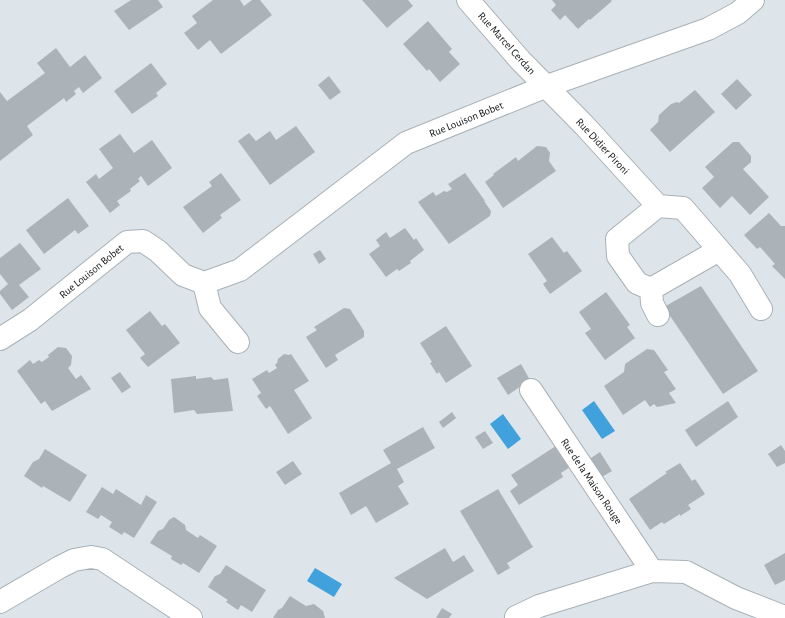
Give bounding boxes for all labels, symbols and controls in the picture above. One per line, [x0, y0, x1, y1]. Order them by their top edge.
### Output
street label: Rue Marcel Cerdan [476, 10, 537, 77]
street label: Rue Louison Bobet [428, 99, 505, 139]
street label: Rue Didier Pironi [574, 116, 631, 177]
street label: Rue Louison Bobet [57, 242, 126, 300]
street label: Rue de la Maison Rouge [559, 436, 624, 526]

